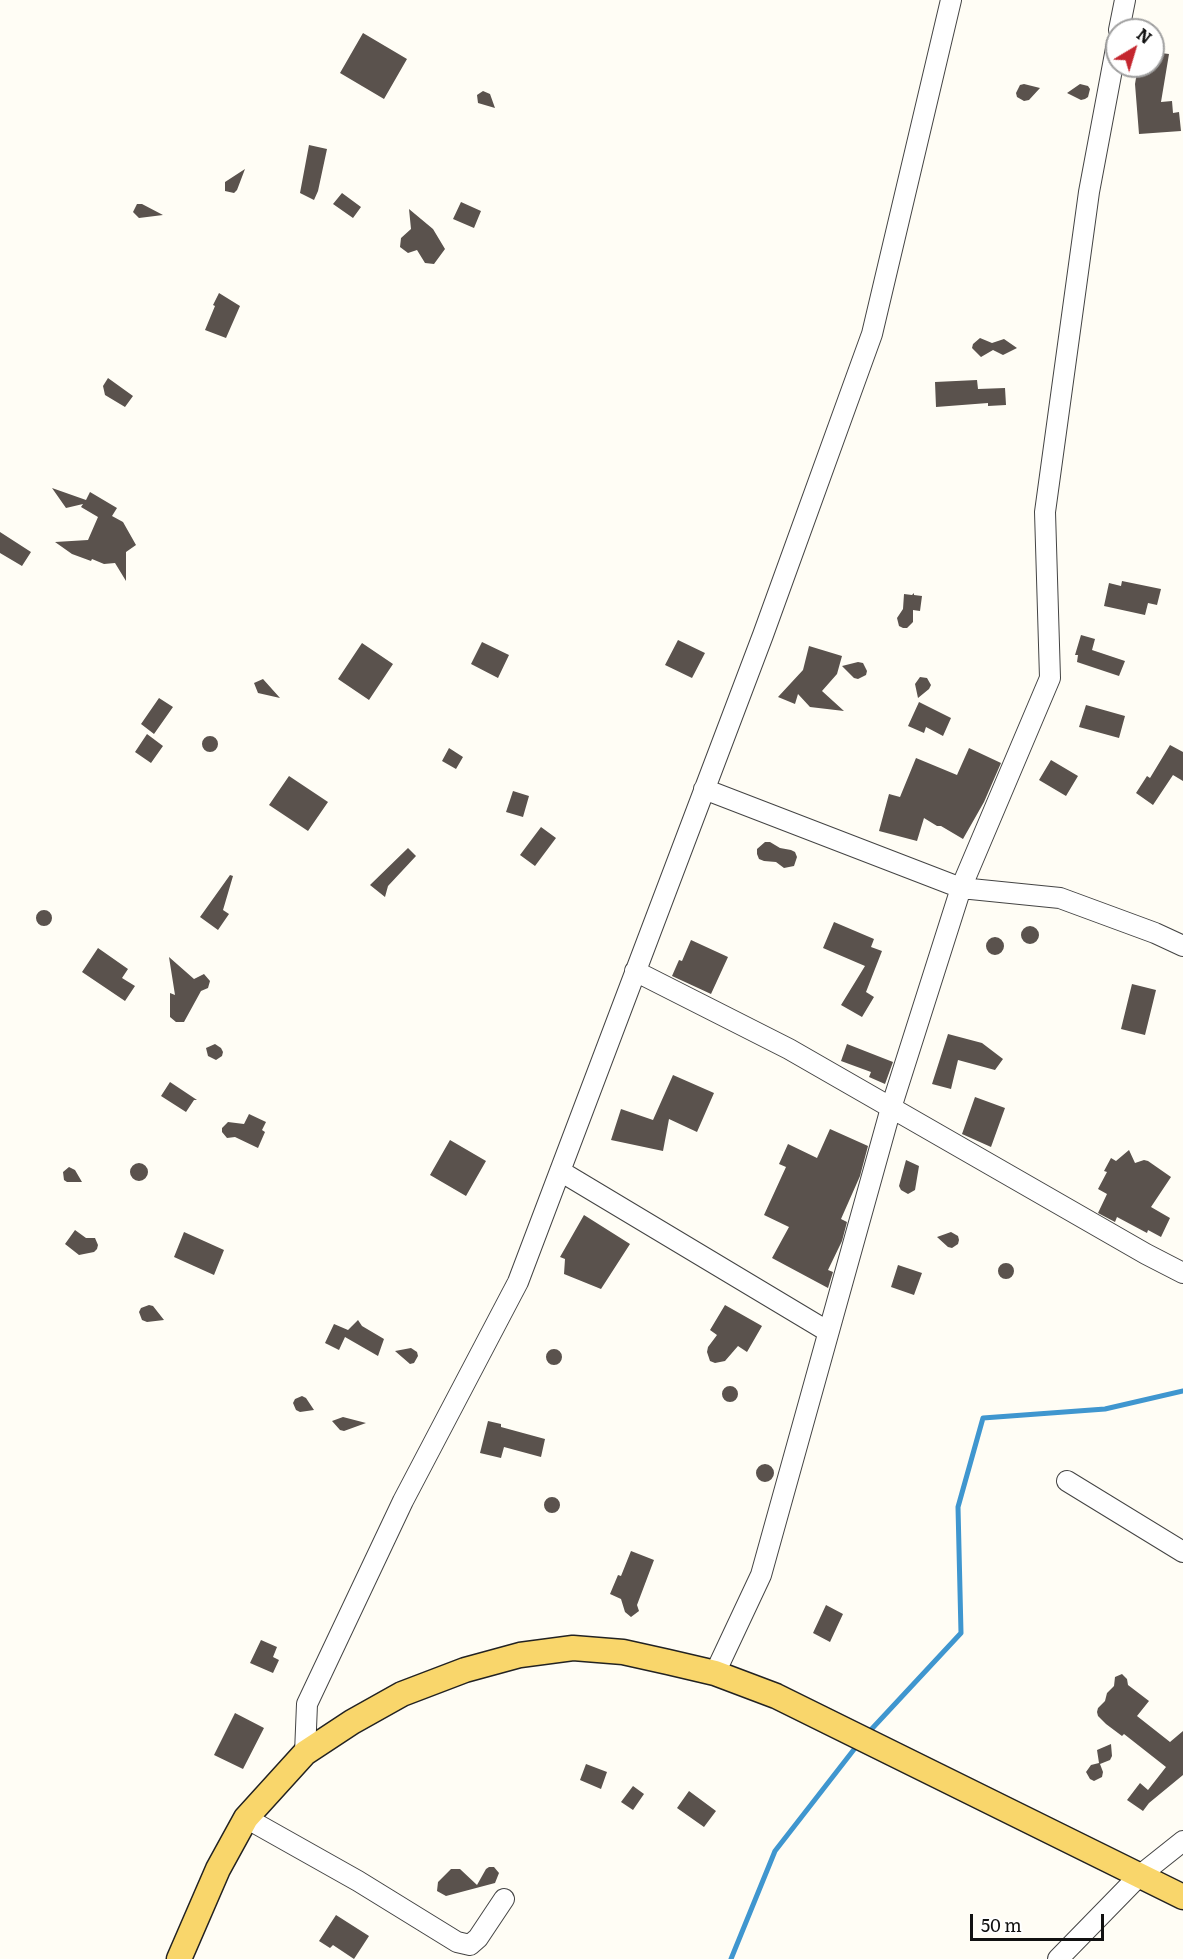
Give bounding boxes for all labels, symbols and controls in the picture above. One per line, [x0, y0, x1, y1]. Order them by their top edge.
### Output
north arrow [1105, 18, 1165, 78]
text: N [1132, 22, 1158, 49]
scale bar [973, 1902, 1106, 1940]
text: 50 m [981, 1911, 1022, 1938]

